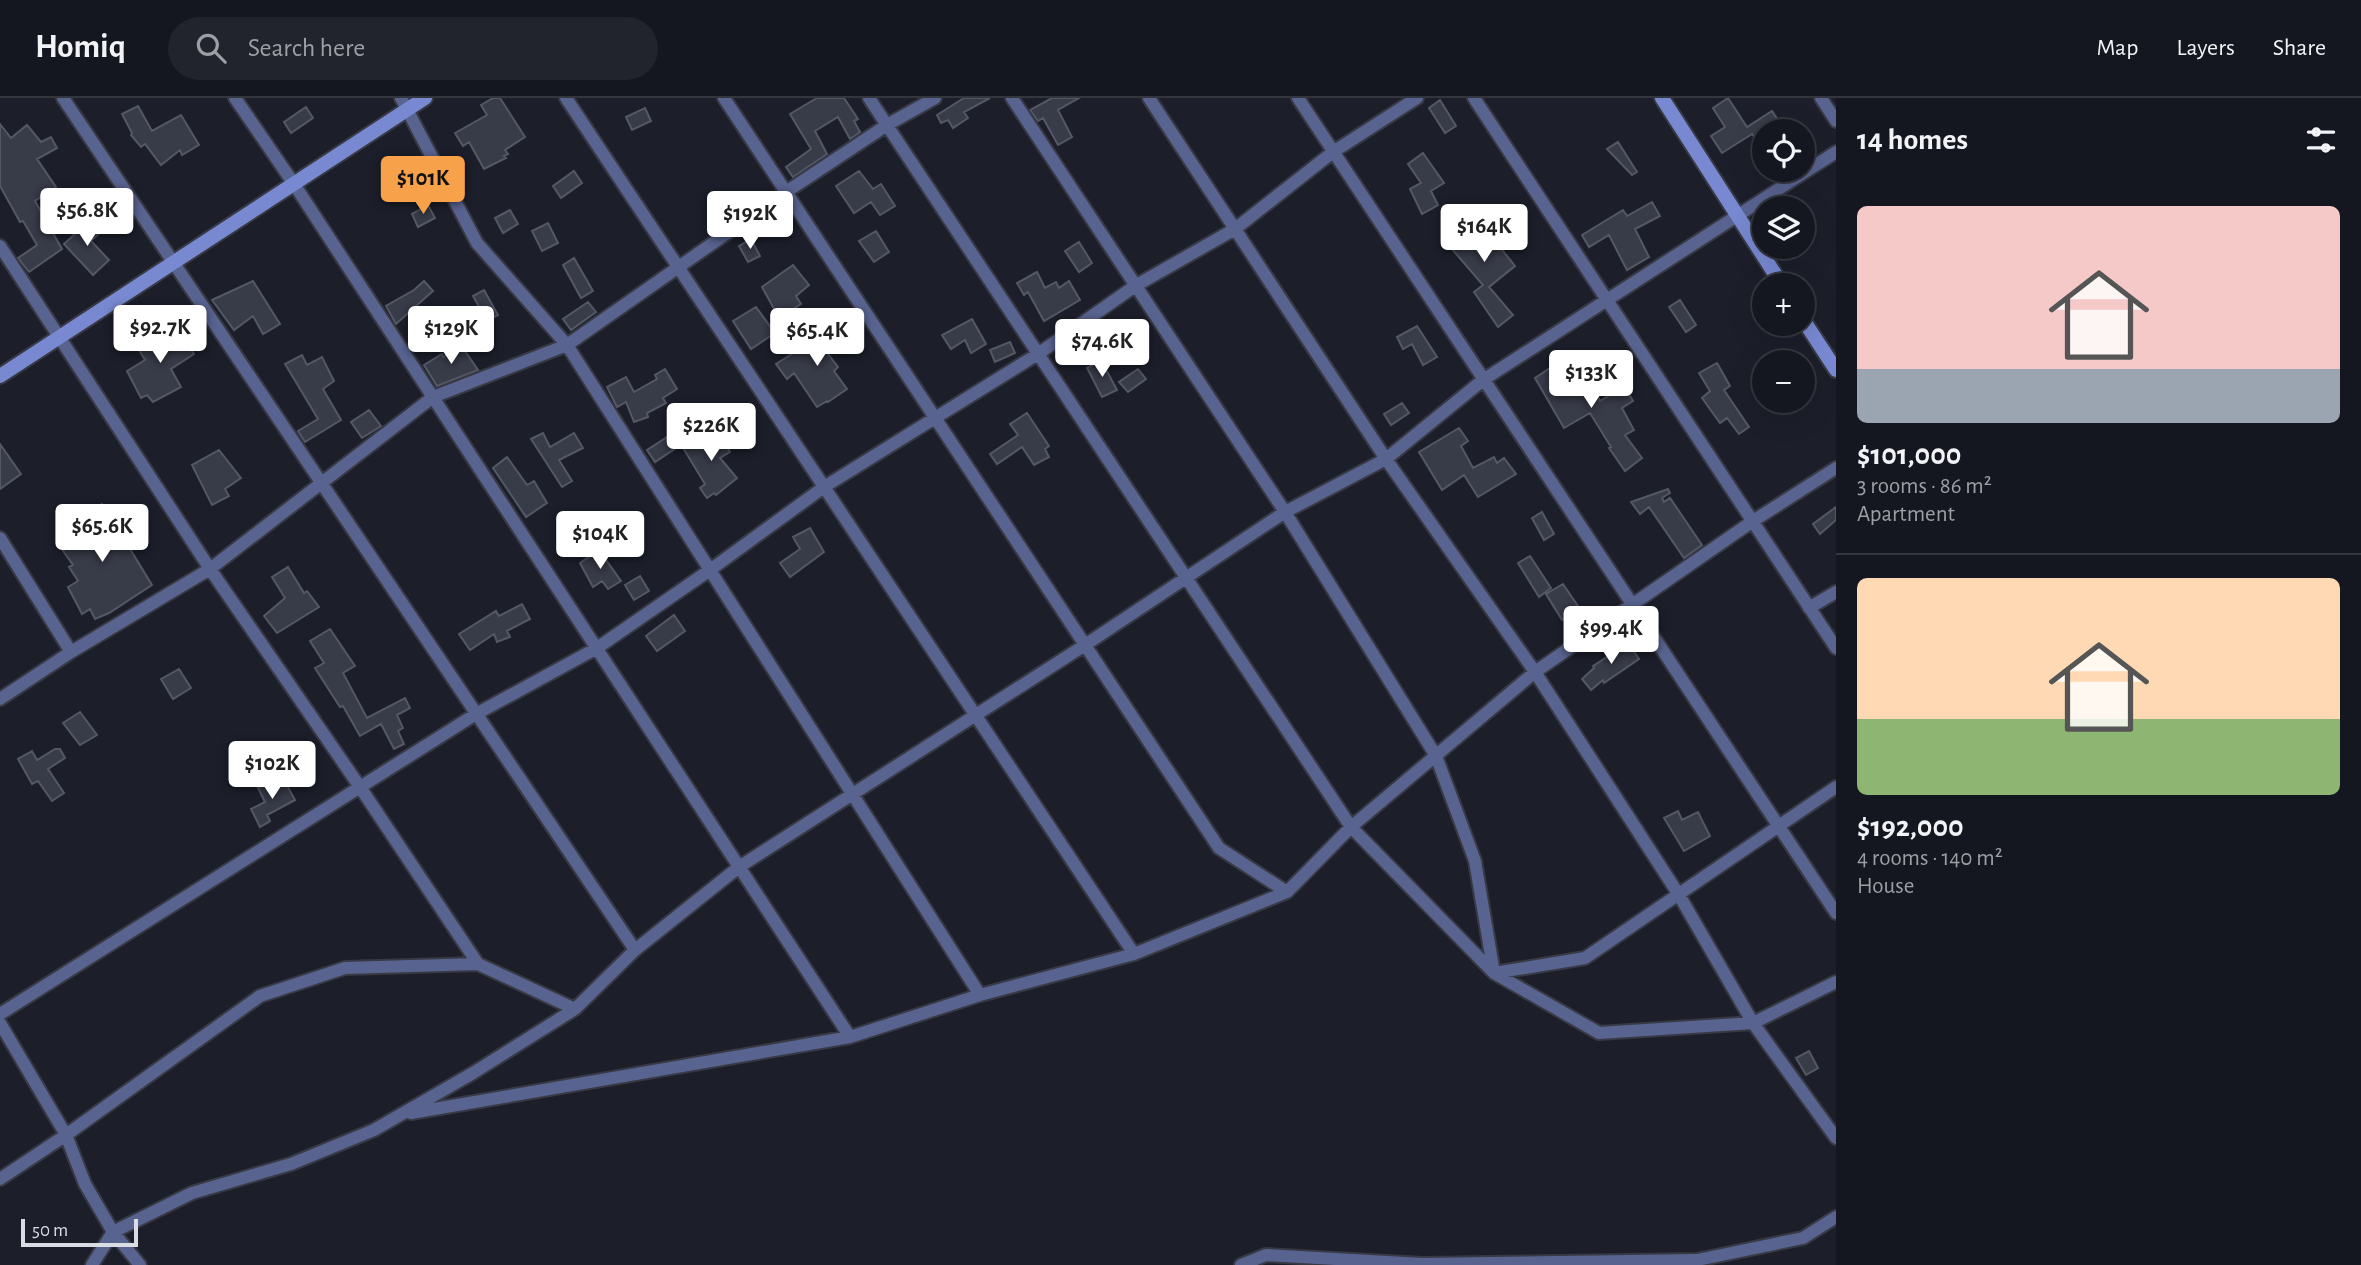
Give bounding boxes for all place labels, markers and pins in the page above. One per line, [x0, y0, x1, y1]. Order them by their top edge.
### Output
pin: $101K [374, 156, 472, 216]
pin: $56.8K [30, 188, 144, 248]
pin: $192K [701, 192, 799, 251]
pin: $164K [1435, 204, 1533, 264]
pin: $92.7K [103, 306, 217, 365]
pin: $129K [402, 306, 500, 366]
pin: $65.4K [760, 308, 874, 368]
pin: $74.6K [1045, 320, 1159, 379]
pin: $133K [1542, 350, 1640, 410]
pin: $226K [662, 404, 760, 463]
pin: $65.6K [45, 504, 159, 564]
pin: $104K [551, 512, 649, 571]
pin: $99.4K [1554, 606, 1668, 666]
pin: $102K [223, 742, 321, 801]

